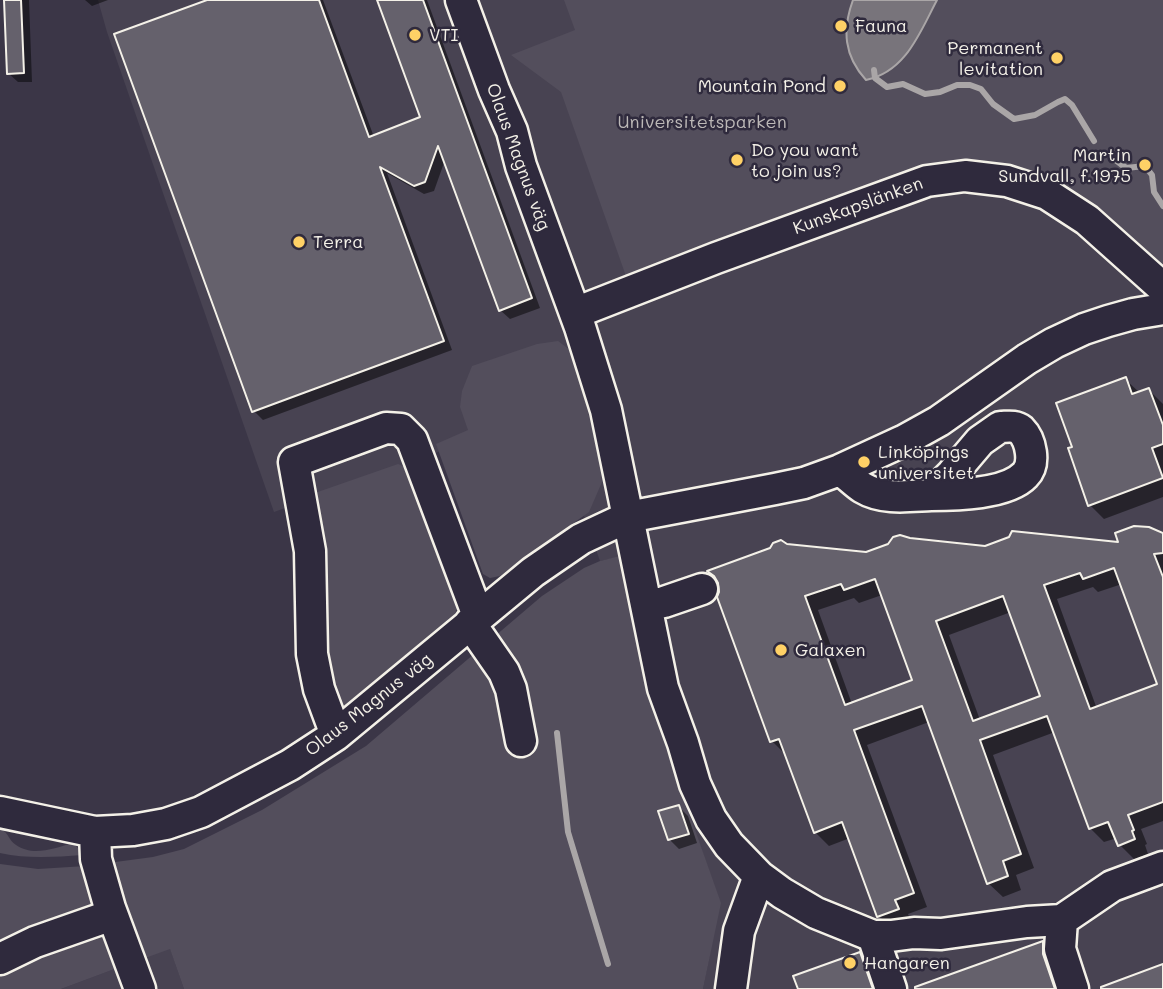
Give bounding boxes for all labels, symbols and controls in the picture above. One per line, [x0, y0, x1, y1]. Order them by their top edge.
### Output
place label: Fauna [855, 15, 907, 37]
marker: Fauna [833, 18, 849, 34]
place label: VTI [429, 24, 458, 46]
marker: VTI [407, 27, 423, 43]
place label: Permanent levitation [947, 37, 1043, 80]
marker: Permanent levitation [1049, 50, 1065, 66]
place label: Mountain Pond [698, 75, 826, 97]
marker: Mountain Pond [832, 78, 848, 94]
street label: Olaus Magnus väg [481, 80, 555, 234]
park label: Universitetsparken [617, 111, 787, 133]
place label: Do you want to join us? [751, 139, 859, 182]
place label: Martin Sundvall, f.1975 [998, 144, 1131, 186]
marker: Do you want to join us? [729, 152, 745, 168]
marker: Martin Sundvall, f.1975 [1137, 157, 1153, 173]
street label: Kunskapslänken [790, 173, 926, 239]
place label: Terra [313, 231, 363, 253]
marker: Terra [291, 234, 307, 250]
place label: Linköpings universitet [878, 441, 974, 484]
marker: Linköpings universitet [856, 454, 872, 470]
place label: Galaxen [795, 639, 866, 661]
marker: Galaxen [773, 642, 789, 658]
street label: Olaus Magnus väg [301, 649, 437, 761]
place label: Hangaren [864, 952, 950, 974]
marker: Hangaren [842, 955, 858, 971]

